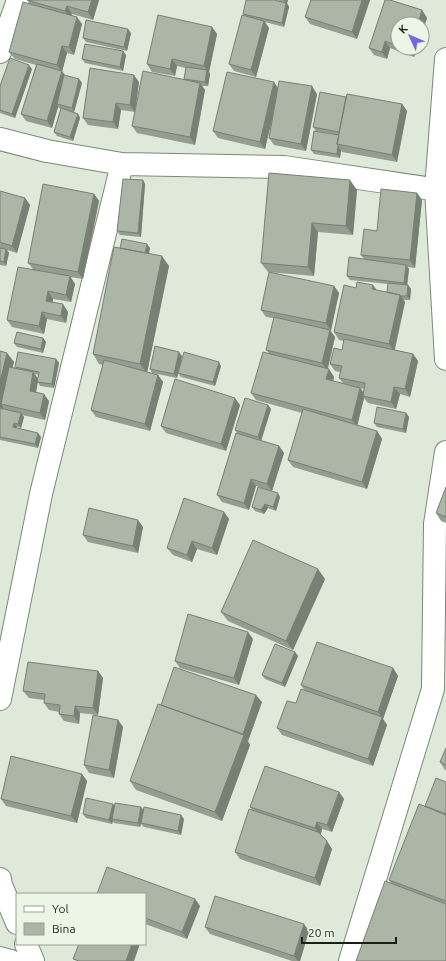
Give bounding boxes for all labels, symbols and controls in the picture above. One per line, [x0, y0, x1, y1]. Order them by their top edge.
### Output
north arrow [390, 16, 430, 56]
text: K [396, 22, 410, 36]
legend [16, 893, 146, 945]
text: Yol [52, 902, 69, 915]
scale bar [302, 919, 396, 945]
text: Bina [52, 922, 76, 935]
text: 20 m [308, 926, 335, 939]

